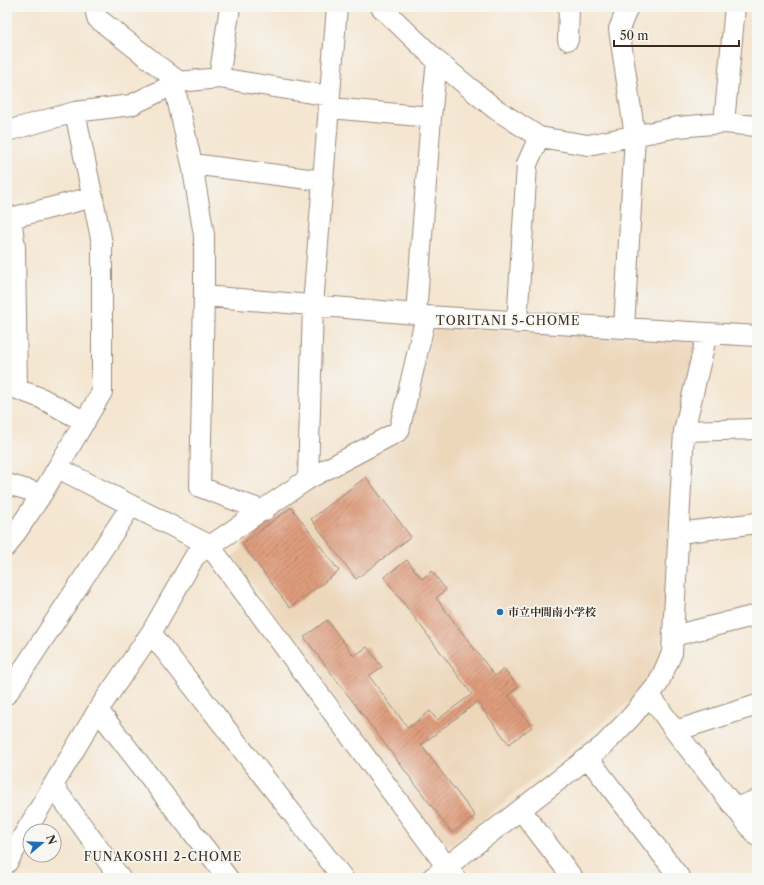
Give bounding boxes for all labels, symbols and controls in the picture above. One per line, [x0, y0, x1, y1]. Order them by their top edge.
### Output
scale bar [614, 22, 739, 48]
text: 50 m [620, 28, 649, 43]
district label: TORITANI 5-CHOME [436, 313, 580, 328]
place label: 市立中間南小学校 [508, 605, 596, 619]
marker: 市立中間南小学校 [495, 607, 505, 617]
north arrow [22, 823, 62, 863]
text: N [43, 833, 60, 847]
district label: FUNAKOSHI 2-CHOME [84, 849, 242, 864]

